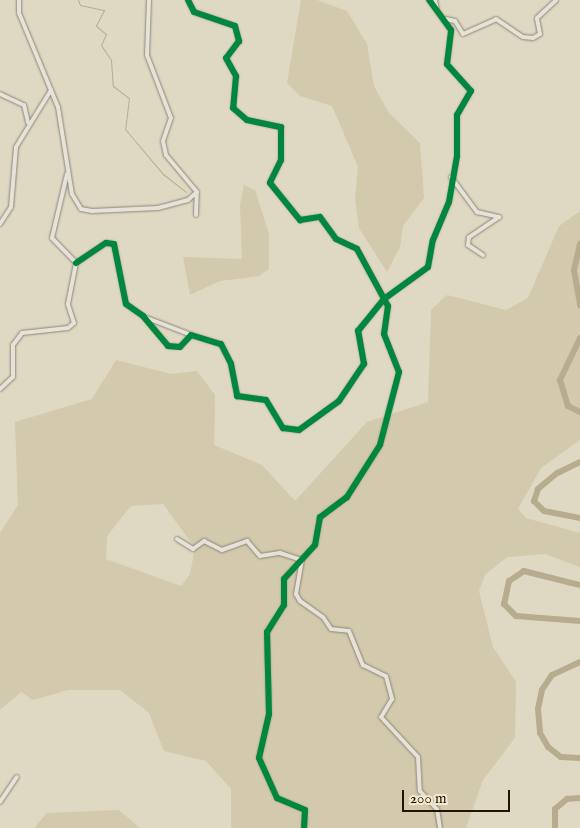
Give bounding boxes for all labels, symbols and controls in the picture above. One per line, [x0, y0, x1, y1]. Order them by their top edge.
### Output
scale bar [405, 780, 512, 812]
text: 200 m [410, 789, 447, 808]

